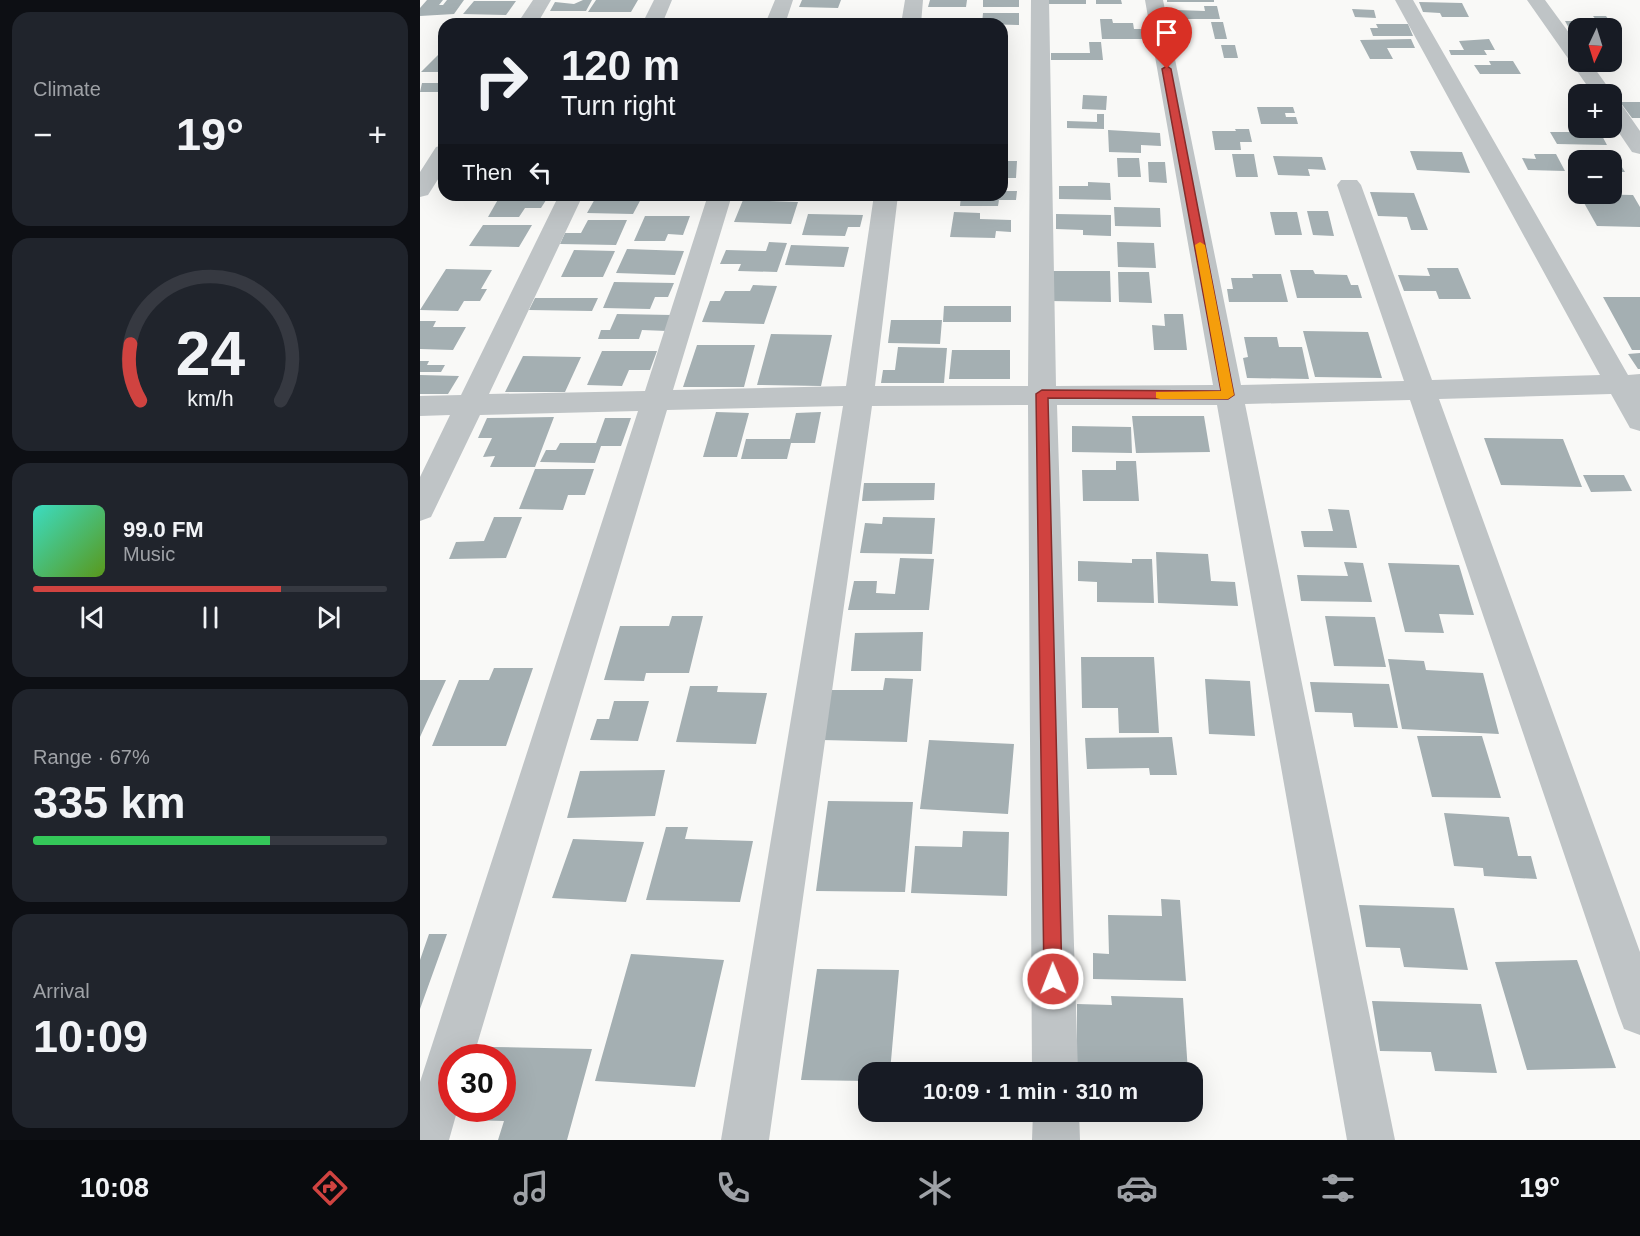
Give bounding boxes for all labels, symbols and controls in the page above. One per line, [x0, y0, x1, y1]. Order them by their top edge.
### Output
pin [1141, 7, 1192, 69]
icon: arrive [1150, 16, 1183, 49]
north arrow [1568, 18, 1622, 72]
map controls [1568, 18, 1622, 204]
icon: right [462, 42, 540, 120]
text: 120 m [561, 42, 680, 89]
text: Climate [33, 78, 101, 100]
button: + [1568, 84, 1622, 138]
text: Turn right [561, 91, 676, 121]
text: 19° [176, 109, 244, 160]
text: − [33, 116, 52, 153]
text: + [368, 116, 387, 153]
button: − [1568, 150, 1622, 204]
icon: left [524, 156, 557, 189]
text: Then [462, 160, 512, 185]
text: 24 [175, 320, 245, 389]
text: km/h [187, 388, 233, 412]
text: 99.0 FM [123, 517, 204, 542]
text: Music [123, 543, 175, 565]
icon: previous [76, 601, 109, 634]
icon: pause [194, 601, 227, 634]
icon: next [312, 601, 345, 634]
text: Range · 67% [33, 746, 150, 768]
text: 335 km [33, 777, 186, 828]
position arrow [1021, 947, 1085, 1011]
text: Arrival [33, 980, 90, 1002]
text: 10:09 [33, 1011, 148, 1062]
speed limit sign: 30 [438, 1044, 516, 1122]
text: 10:09 · 1 min · 310 m [923, 1079, 1138, 1104]
icon: directions [309, 1167, 351, 1209]
icon: music [510, 1167, 552, 1209]
icon: phone [712, 1167, 754, 1209]
icon: climate [914, 1167, 956, 1209]
icon: car [1116, 1167, 1158, 1209]
icon: filters [1317, 1167, 1359, 1209]
text: 10:08 [80, 1173, 149, 1203]
text: 19° [1519, 1173, 1560, 1203]

